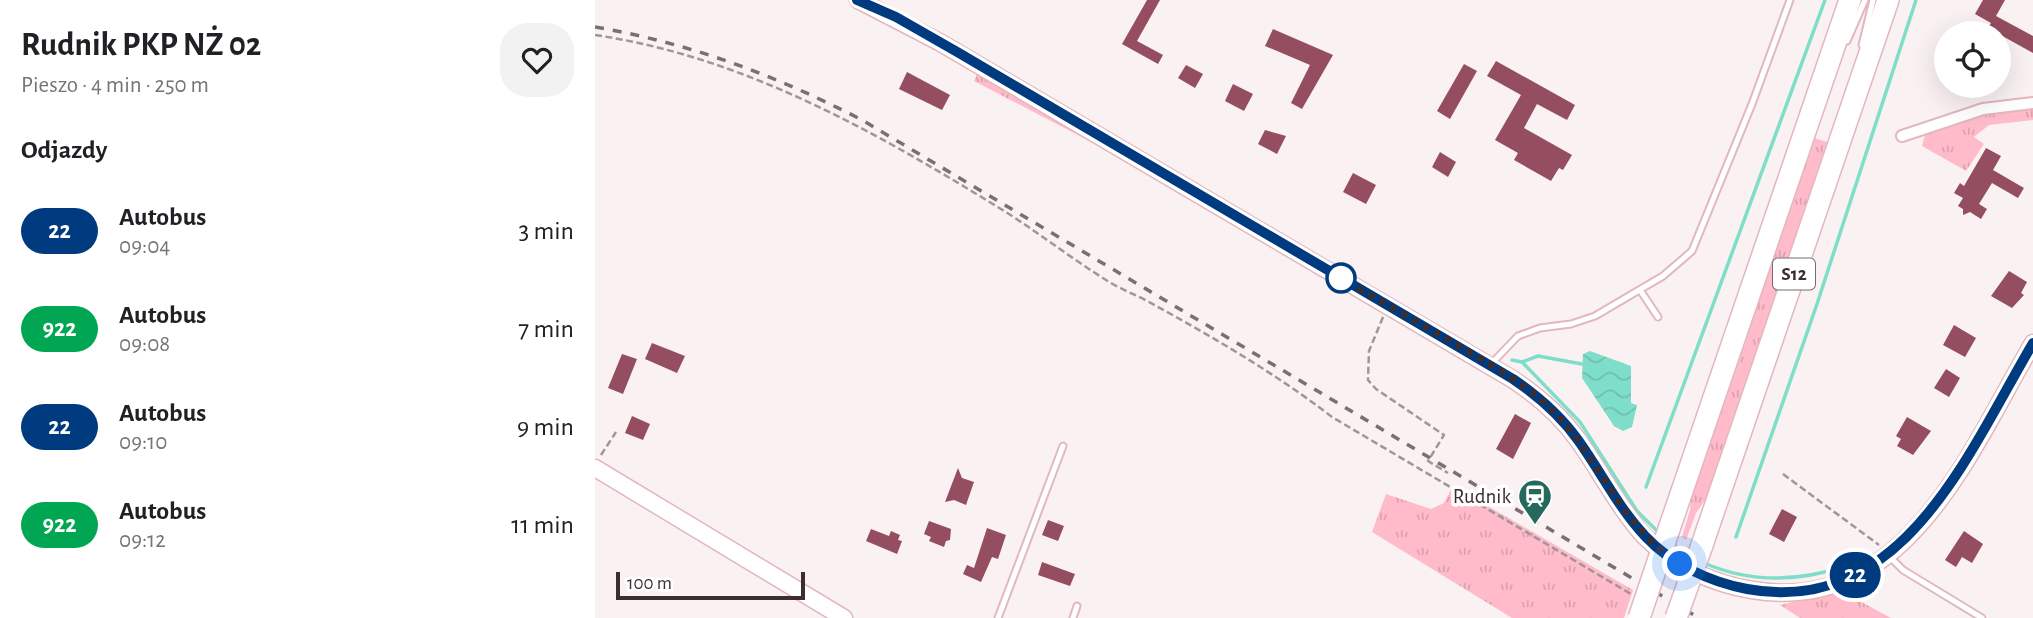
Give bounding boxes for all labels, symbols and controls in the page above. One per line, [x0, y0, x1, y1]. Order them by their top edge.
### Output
map controls [1934, 21, 2011, 98]
button: locate [1934, 21, 2011, 98]
button: heart [500, 23, 574, 97]
text: Rudnik PKP NŻ 02 [21, 29, 261, 62]
text: Pieszo · 4 min · 250 m [21, 74, 209, 97]
text: Odjazdy [21, 137, 107, 163]
text: Autobus [119, 204, 206, 230]
text: 3 min [518, 218, 574, 244]
text: 22 [48, 219, 71, 243]
text: 09:04 [119, 235, 170, 258]
road number: S12 [1773, 258, 1815, 290]
unlabelled marker [1326, 263, 1356, 293]
text: Autobus [119, 302, 206, 328]
text: 7 min [518, 316, 574, 342]
text: 922 [42, 317, 77, 341]
text: 09:08 [119, 333, 170, 356]
text: Autobus [119, 400, 206, 426]
text: 9 min [517, 414, 574, 440]
text: 22 [48, 415, 71, 439]
text: 09:10 [119, 431, 167, 454]
station icon: Rudnik [1516, 477, 1554, 526]
place label: Rudnik [1453, 486, 1511, 507]
text: Autobus [119, 498, 206, 524]
text: 11 min [511, 512, 574, 538]
text: 922 [42, 513, 77, 537]
text: 09:12 [119, 529, 166, 552]
your location [1662, 546, 1697, 581]
line badge: 22 [1823, 552, 1887, 598]
text: 22 [1844, 563, 1866, 587]
scale bar [616, 569, 805, 601]
text: 100 m [627, 574, 672, 593]

